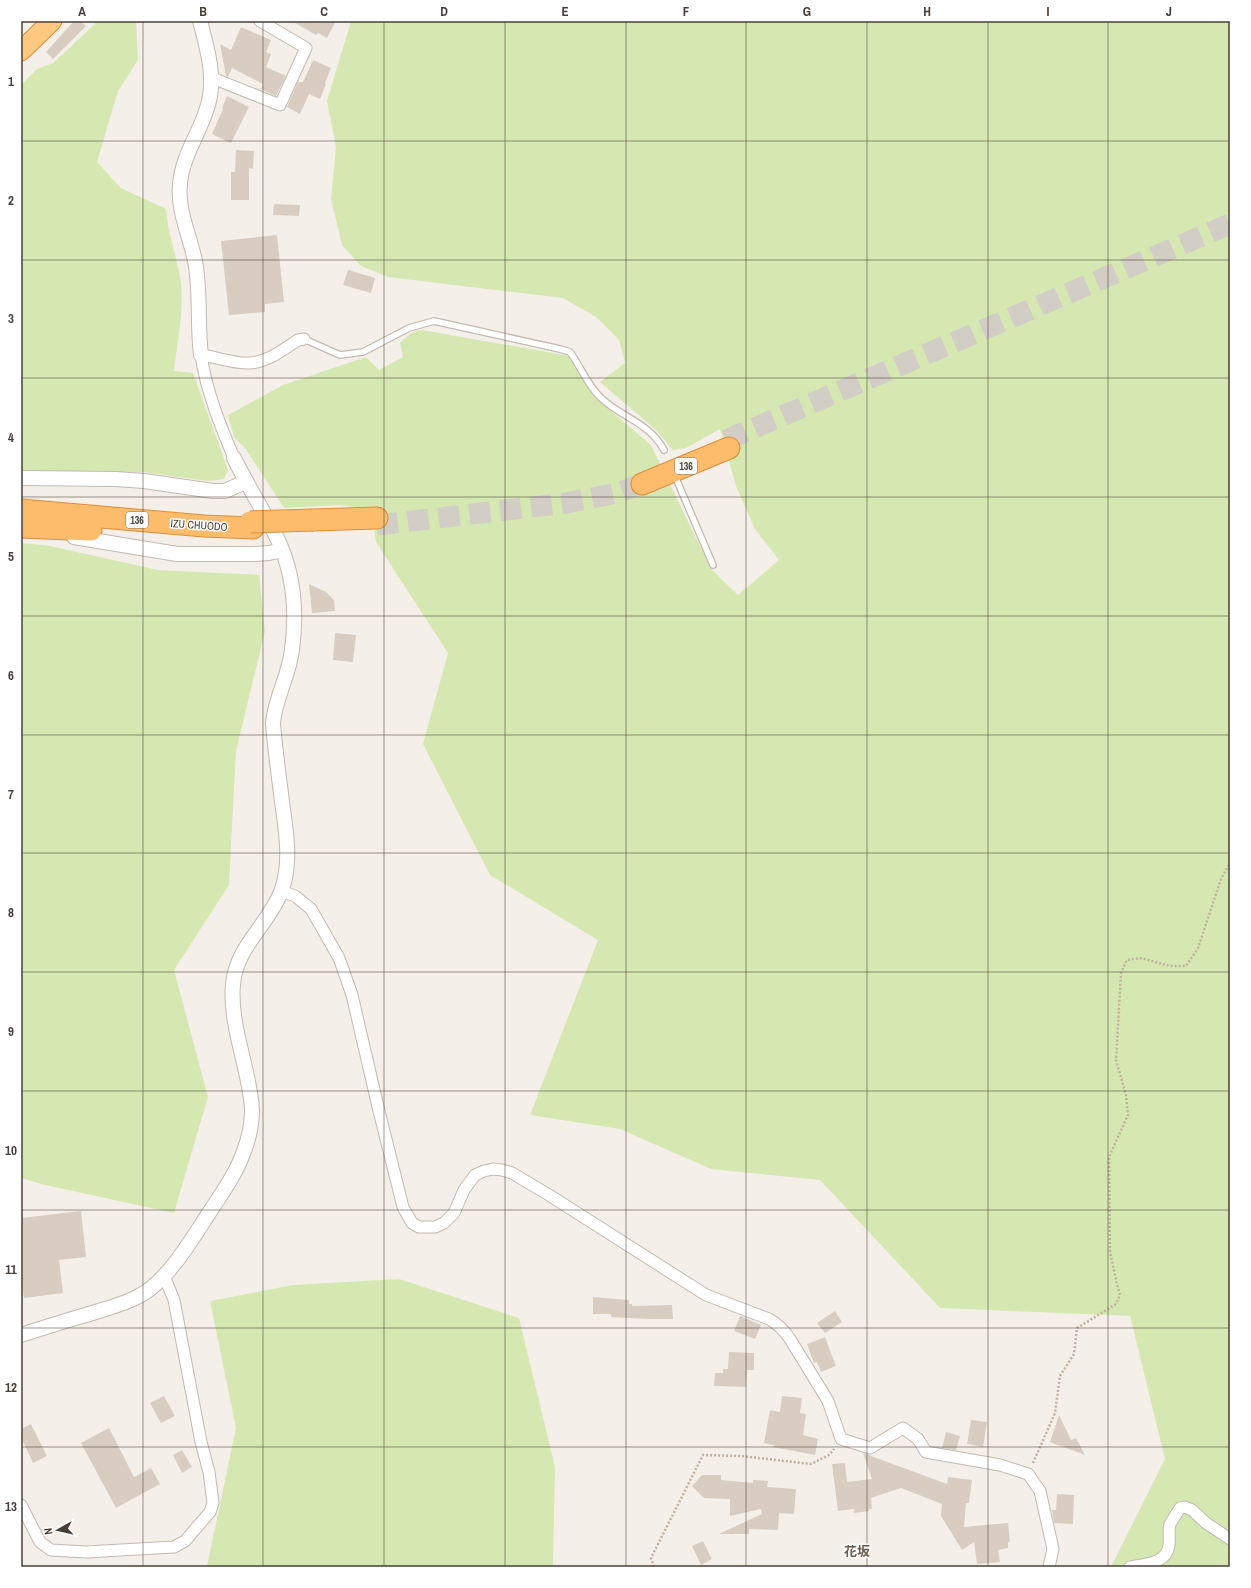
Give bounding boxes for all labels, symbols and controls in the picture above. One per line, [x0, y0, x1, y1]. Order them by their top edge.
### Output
text: A [78, 3, 86, 20]
text: B [199, 3, 207, 20]
text: C [320, 3, 328, 20]
text: D [440, 3, 448, 20]
text: E [561, 3, 569, 20]
text: F [683, 3, 690, 20]
text: G [803, 3, 811, 20]
text: H [923, 3, 931, 20]
text: I [1047, 3, 1050, 20]
text: J [1166, 3, 1172, 20]
text: 1 [8, 73, 14, 90]
text: 2 [8, 192, 14, 209]
text: 3 [8, 310, 14, 327]
text: 4 [8, 429, 14, 446]
road number: 136 [675, 458, 697, 474]
road number: 136 [126, 512, 148, 528]
street label: IZU CHUODO [170, 516, 228, 534]
text: 5 [8, 548, 14, 565]
text: 6 [8, 667, 14, 684]
text: 7 [8, 786, 14, 803]
text: 8 [8, 904, 14, 921]
text: 9 [8, 1023, 14, 1040]
text: 10 [5, 1142, 17, 1159]
text: 11 [5, 1261, 17, 1278]
text: 12 [5, 1379, 17, 1396]
text: 13 [5, 1498, 17, 1515]
north arrow [38, 1510, 78, 1550]
text: N [41, 1527, 55, 1536]
district label: 花坂 [844, 1543, 870, 1560]

